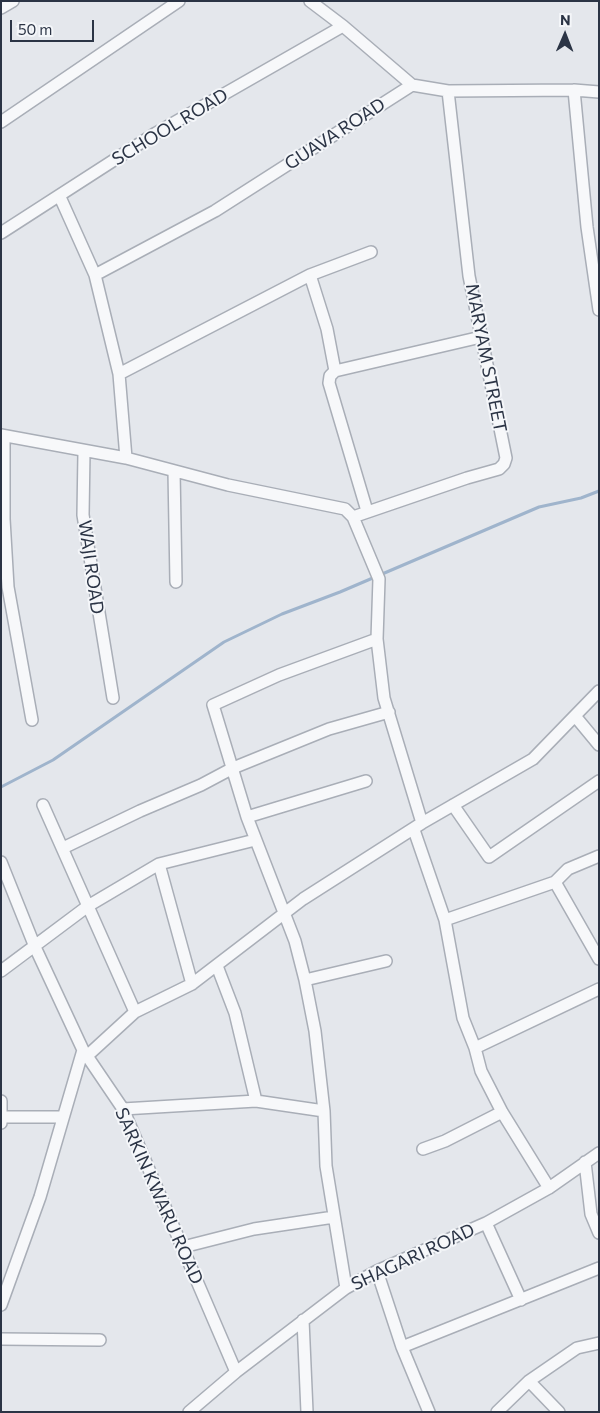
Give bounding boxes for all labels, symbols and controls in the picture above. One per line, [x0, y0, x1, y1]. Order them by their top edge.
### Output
scale bar [12, 10, 96, 42]
north arrow [540, 10, 590, 60]
text: N [560, 11, 571, 28]
text: 50 m [18, 20, 52, 38]
street label: SCHOOL ROAD [108, 84, 232, 170]
street label: GUAVA ROAD [281, 94, 389, 174]
street label: MARYAM STREET [461, 282, 511, 434]
street label: WAJI ROAD [74, 519, 108, 615]
street label: SARKIN KWARU ROAD [110, 1105, 208, 1287]
street label: SHAGARI ROAD [348, 1219, 478, 1295]

